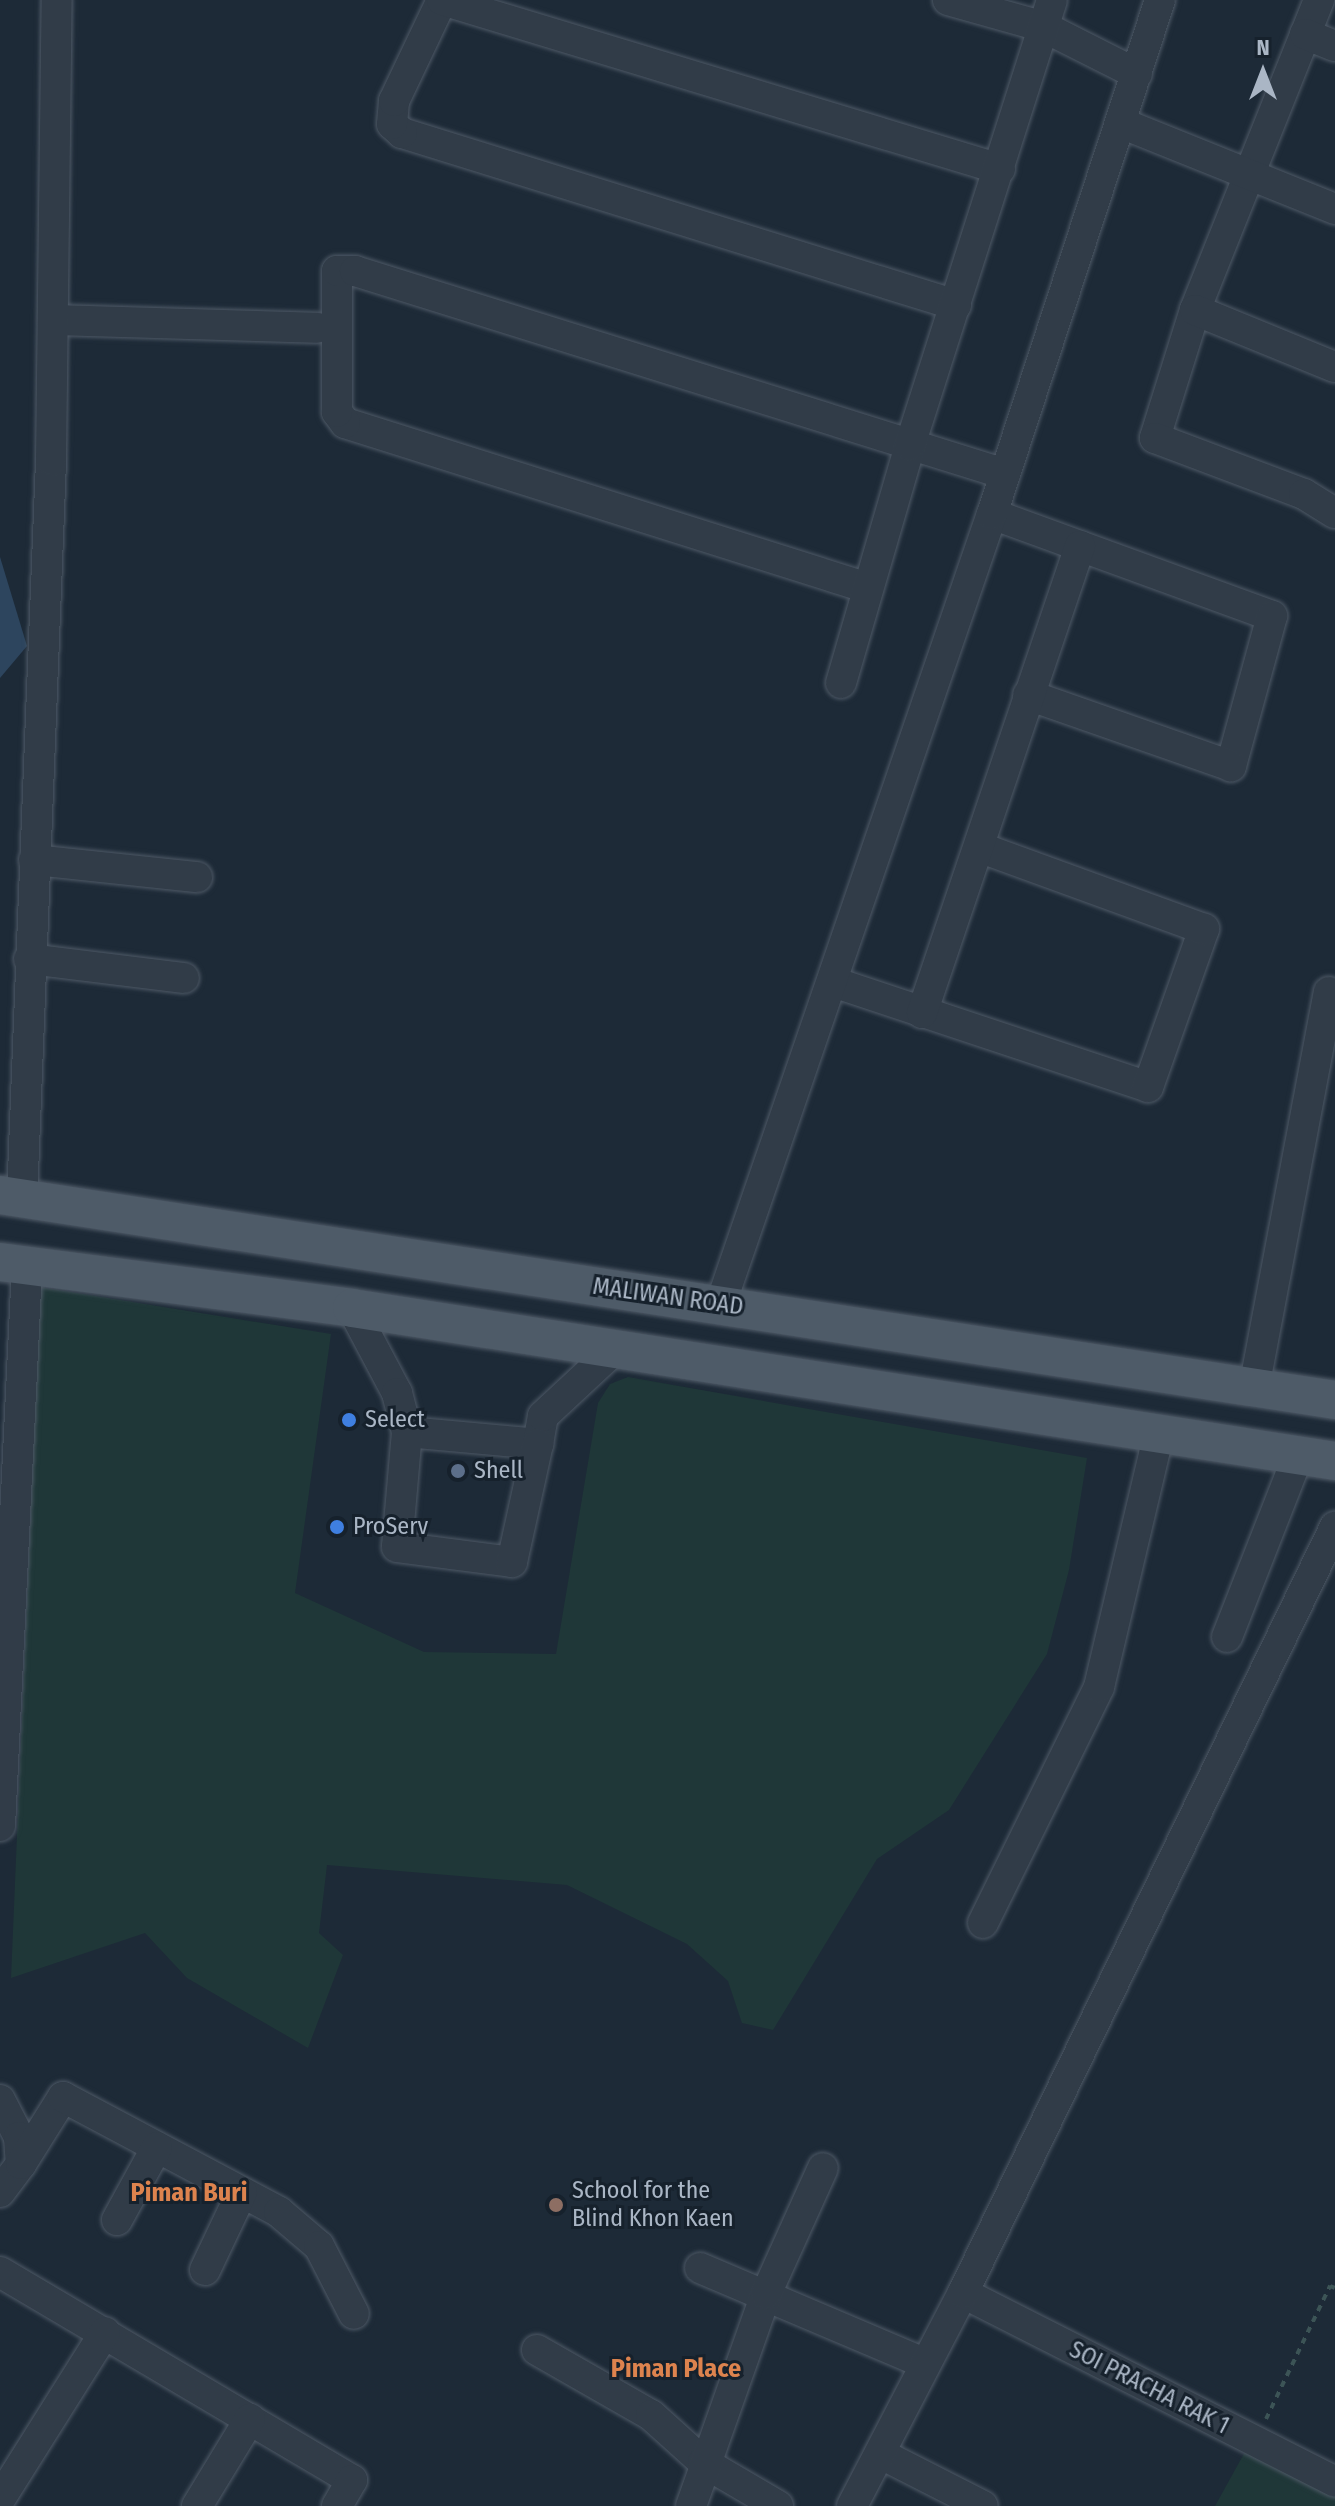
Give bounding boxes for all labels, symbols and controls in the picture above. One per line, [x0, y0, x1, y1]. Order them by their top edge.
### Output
north arrow [1223, 32, 1303, 112]
text: N [1256, 34, 1270, 61]
street label: MALIWAN ROAD [591, 1272, 745, 1322]
place label: Select [365, 1406, 425, 1434]
marker: Select [340, 1411, 358, 1429]
place label: Shell [474, 1457, 523, 1485]
marker: Shell [449, 1462, 467, 1480]
place label: ProServ [353, 1513, 428, 1541]
marker: ProServ [328, 1518, 346, 1536]
district label: Piman Buri [131, 2177, 247, 2209]
place label: School for the Blind Khon Kaen [572, 2177, 734, 2233]
marker: School for the Blind Khon Kaen [547, 2196, 565, 2214]
street label: SOI PRACHA RAK 1 [1064, 2335, 1234, 2441]
district label: Piman Place [611, 2353, 741, 2385]

